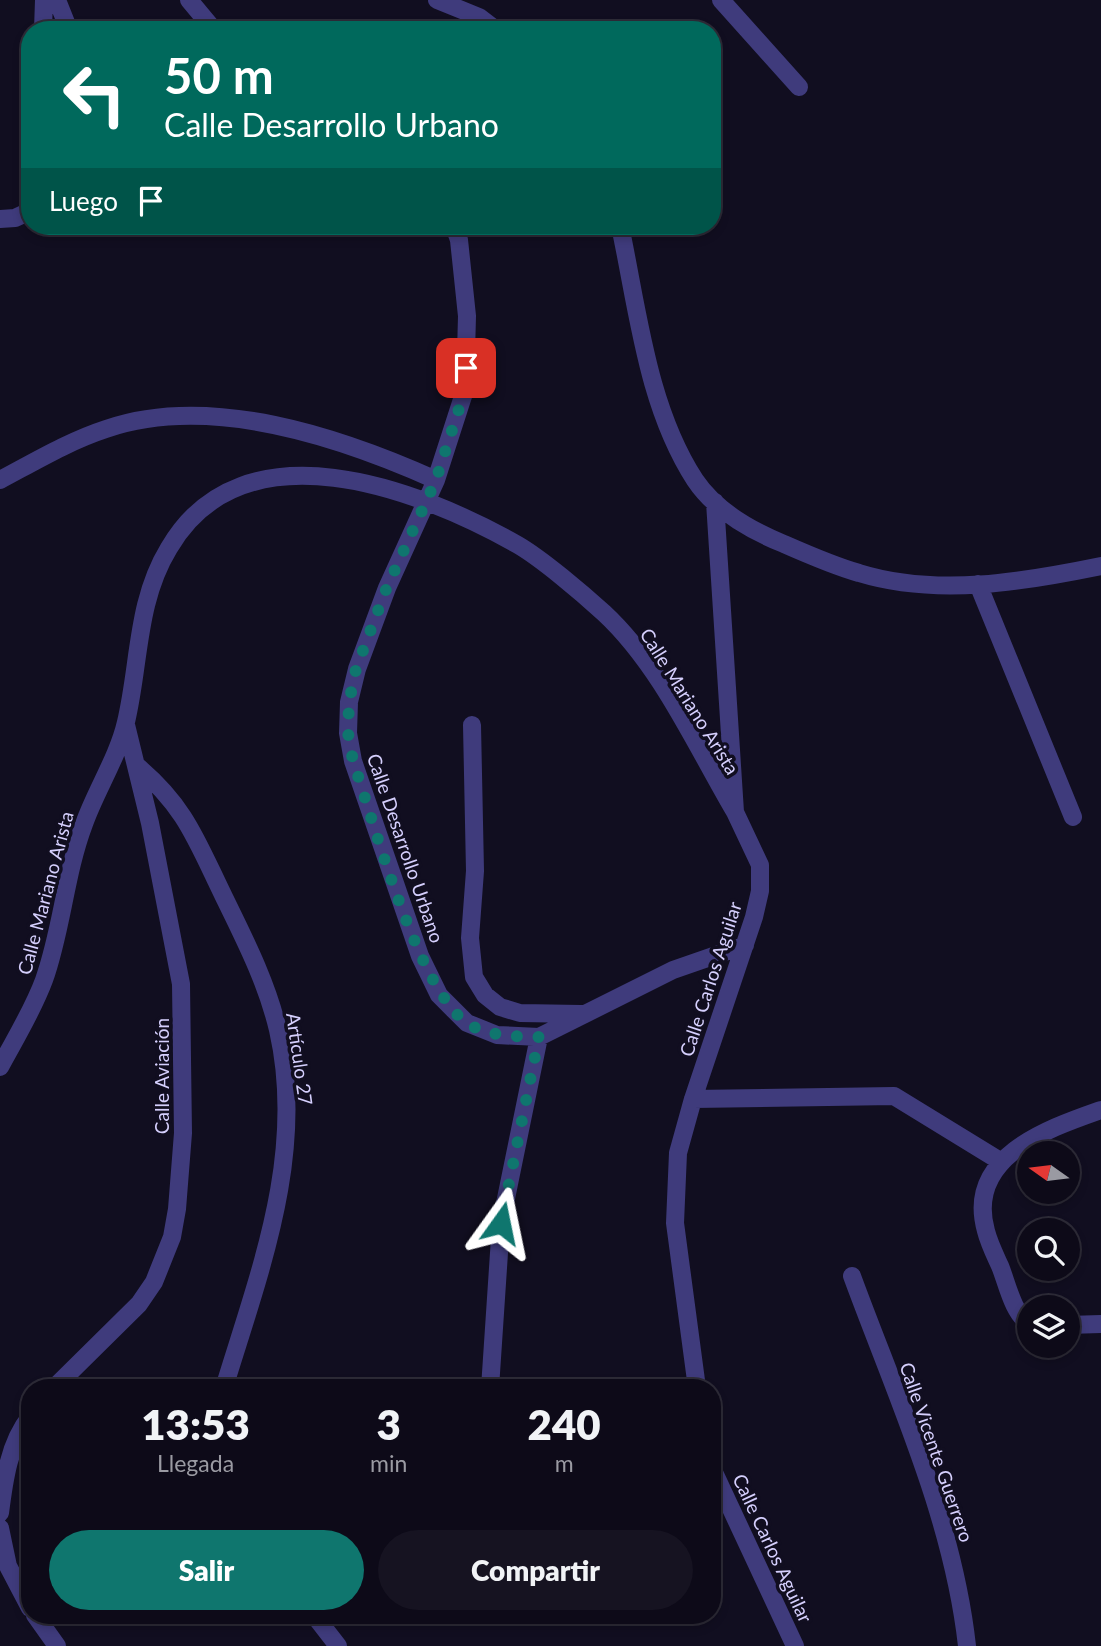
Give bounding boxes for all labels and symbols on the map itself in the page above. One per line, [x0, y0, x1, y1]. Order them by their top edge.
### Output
pin [436, 338, 496, 398]
street label: Calle Mariano Arista [636, 624, 744, 778]
street label: Calle Desarrollo Urbano [363, 750, 449, 946]
street label: Calle Mariano Arista [12, 809, 78, 977]
street label: Calle Carlos Aguilar [674, 899, 746, 1059]
street label: Artículo 27 [282, 1011, 318, 1107]
street label: Calle Aviación [150, 1018, 173, 1134]
north arrow [1017, 1141, 1080, 1204]
position arrow [464, 1186, 538, 1260]
street label: Calle Vicente Guerrero [895, 1359, 979, 1545]
street label: Calle Carlos Aguilar [728, 1470, 818, 1626]

